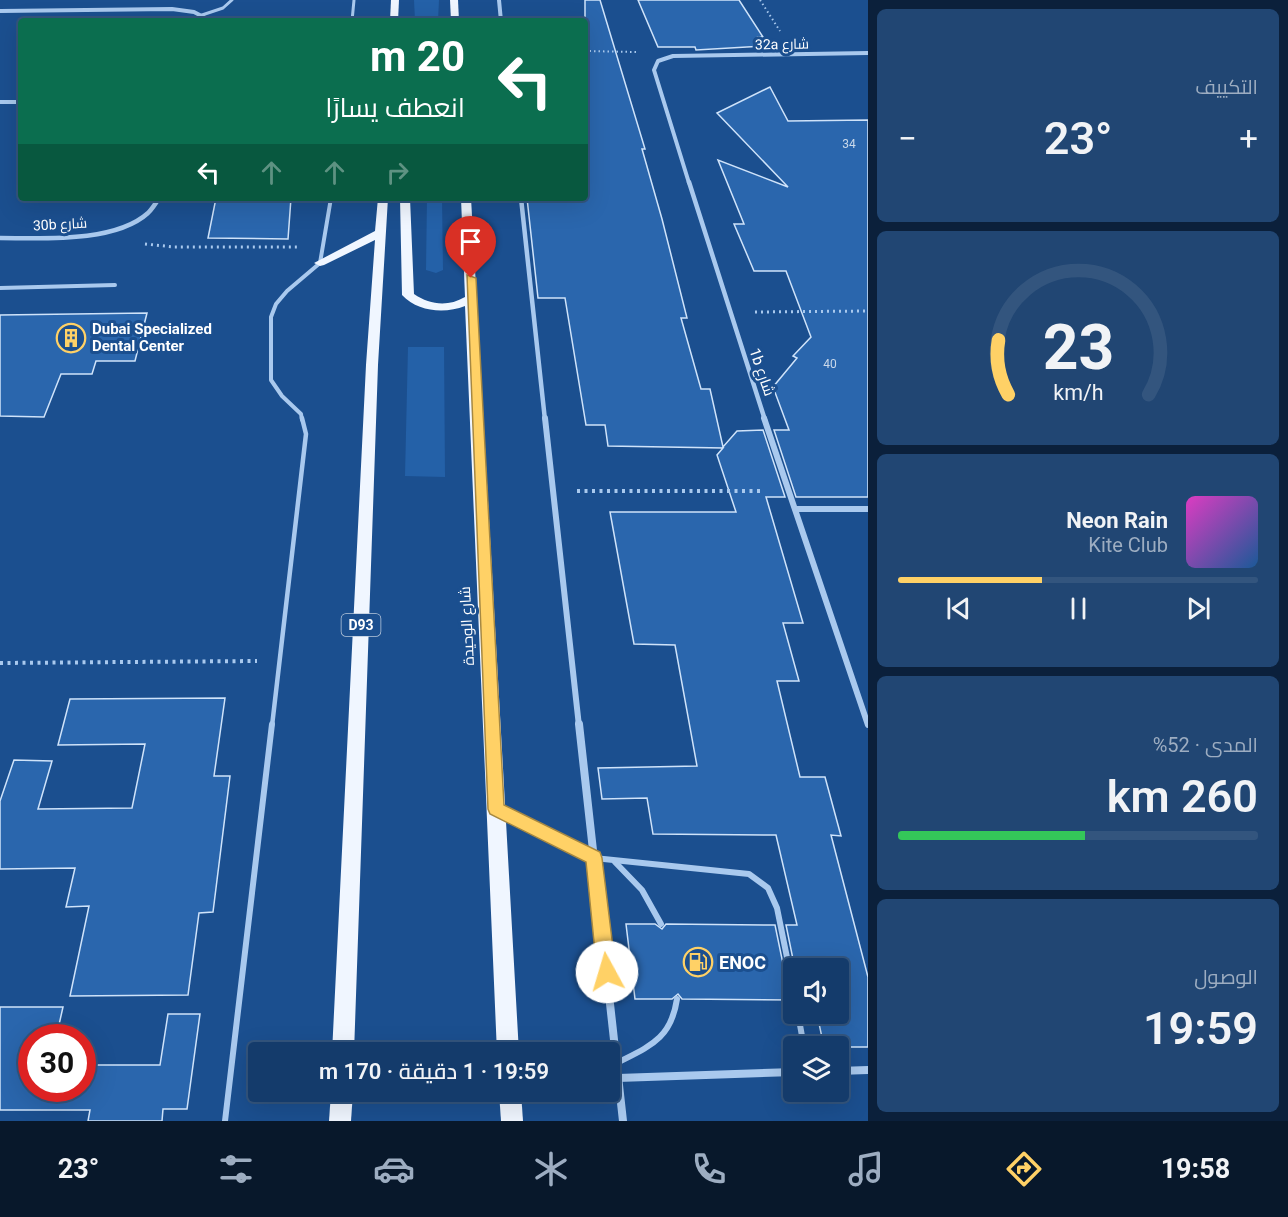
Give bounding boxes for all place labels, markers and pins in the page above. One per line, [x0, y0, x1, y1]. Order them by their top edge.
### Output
pin [445, 216, 496, 278]
place label: Dubai Specialized Dental Center [92, 320, 212, 355]
building icon: Dubai Specialized Dental Center [55, 322, 87, 354]
fuel station icon: ENOC [682, 946, 714, 978]
place label: ENOC [719, 952, 766, 973]

